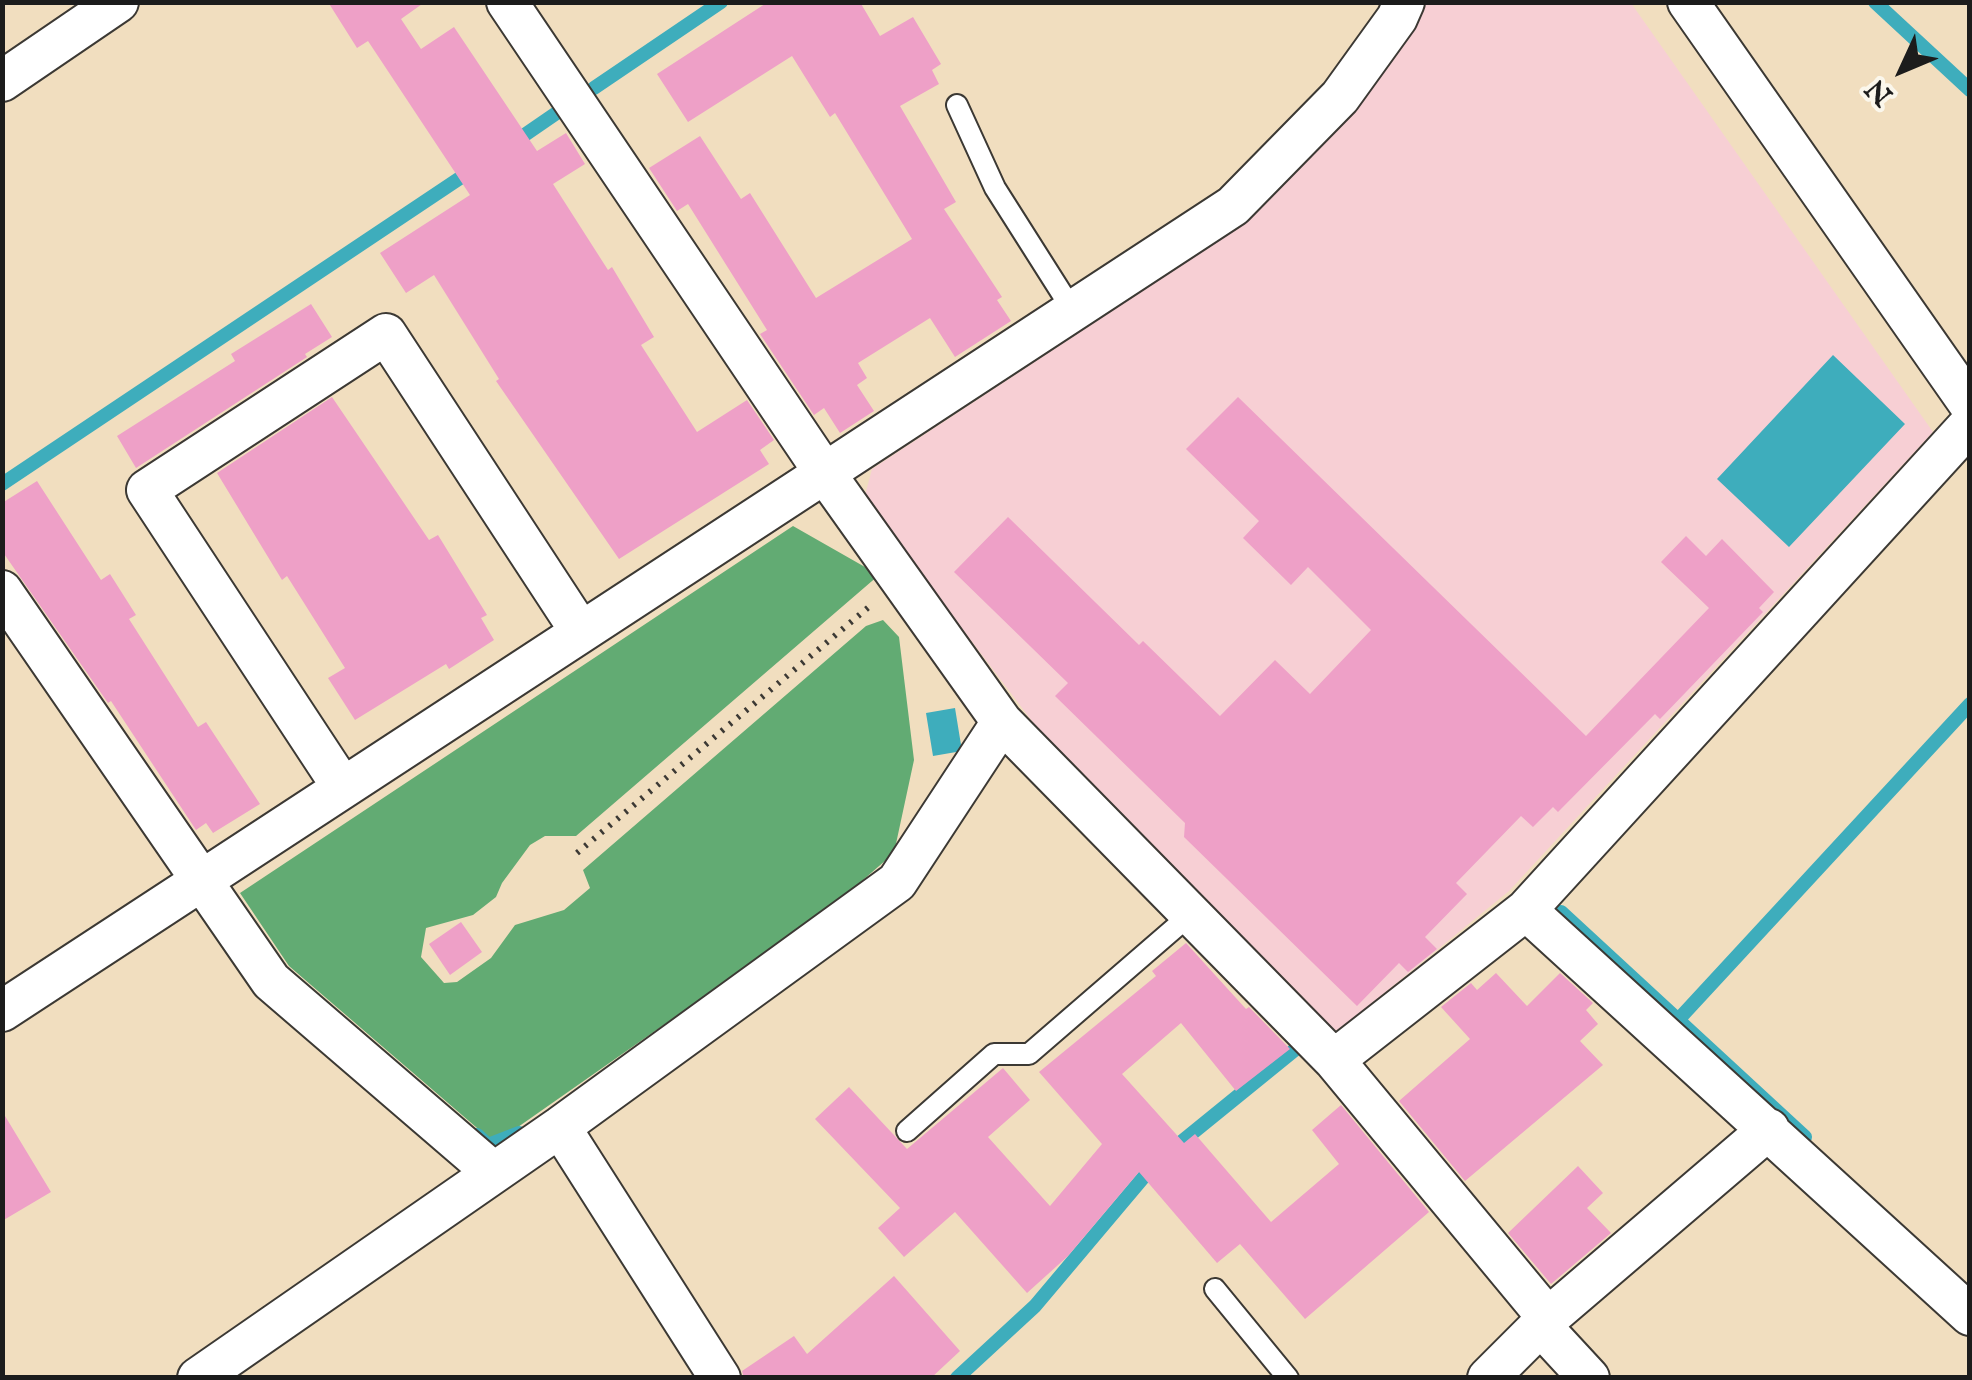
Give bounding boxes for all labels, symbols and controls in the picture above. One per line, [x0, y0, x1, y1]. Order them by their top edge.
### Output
north arrow [1852, 20, 1952, 120]
text: N [1859, 70, 1901, 112]

